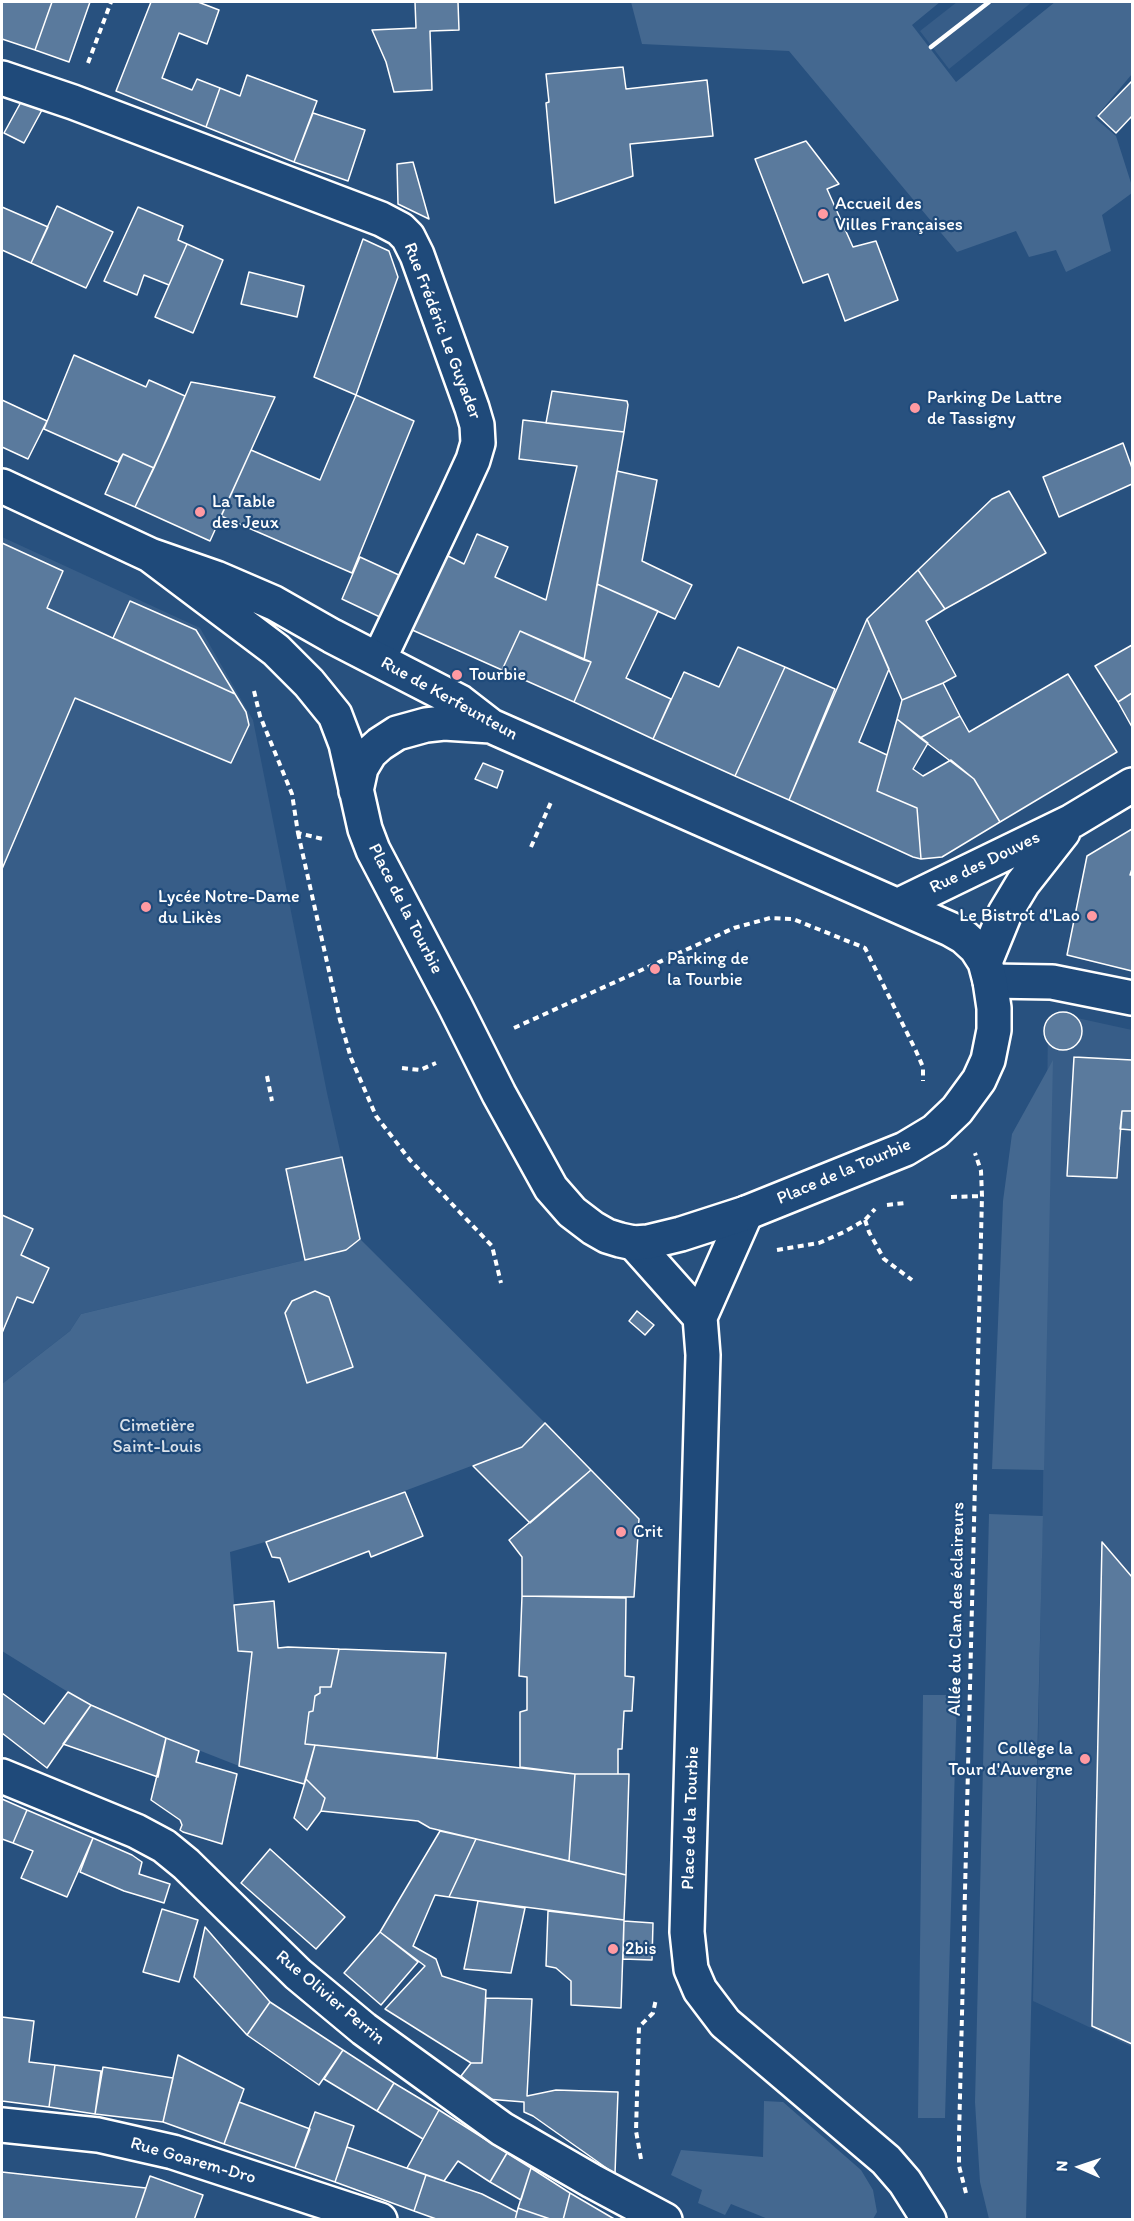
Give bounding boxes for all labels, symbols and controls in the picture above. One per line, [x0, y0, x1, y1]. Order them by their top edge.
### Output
place label: Accueil des Villes Françaises [835, 193, 963, 236]
marker: Accueil des Villes Françaises [816, 207, 830, 221]
street label: Rue Frédéric Le Guyader [398, 240, 486, 422]
place label: Parking De Lattre de Tassigny [927, 387, 1062, 430]
marker: Parking De Lattre de Tassigny [908, 401, 922, 415]
place label: La Table des Jeux [212, 491, 279, 534]
marker: La Table des Jeux [193, 505, 207, 519]
street label: Rue de Kerfeunteun [377, 652, 521, 746]
place label: Tourbie [469, 664, 526, 686]
marker: Tourbie [450, 668, 464, 682]
street label: Rue des Douves [926, 827, 1044, 899]
street label: Place de la Tourbie [363, 840, 447, 978]
place label: Lycée Notre-Dame du Likès [158, 886, 300, 928]
marker: Lycée Notre-Dame du Likès [139, 900, 153, 914]
place label: Le Bistrot d'Lao [959, 905, 1080, 927]
marker: Le Bistrot d'Lao [1085, 909, 1099, 923]
place label: Parking de la Tourbie [667, 948, 749, 990]
marker: Parking de la Tourbie [648, 962, 662, 976]
street label: Place de la Tourbie [774, 1134, 914, 1210]
park label: Cimetière Saint-Louis [112, 1415, 202, 1458]
street label: Allée du Clan des éclaireurs [944, 1502, 970, 1716]
place label: Crit [633, 1521, 663, 1543]
marker: Crit [614, 1525, 628, 1539]
place label: Collège la Tour d'Auvergne [948, 1738, 1073, 1780]
street label: Place de la Tourbie [678, 1746, 704, 1890]
marker: Collège la Tour d'Auvergne [1078, 1752, 1092, 1766]
place label: 2bis [625, 1938, 656, 1960]
marker: 2bis [606, 1942, 620, 1956]
street label: Rue Olivier Perrin [271, 1946, 389, 2050]
street label: Rue Goarem-Dro [128, 2133, 258, 2189]
north arrow [1050, 2137, 1110, 2197]
text: N [1052, 2160, 1071, 2172]

